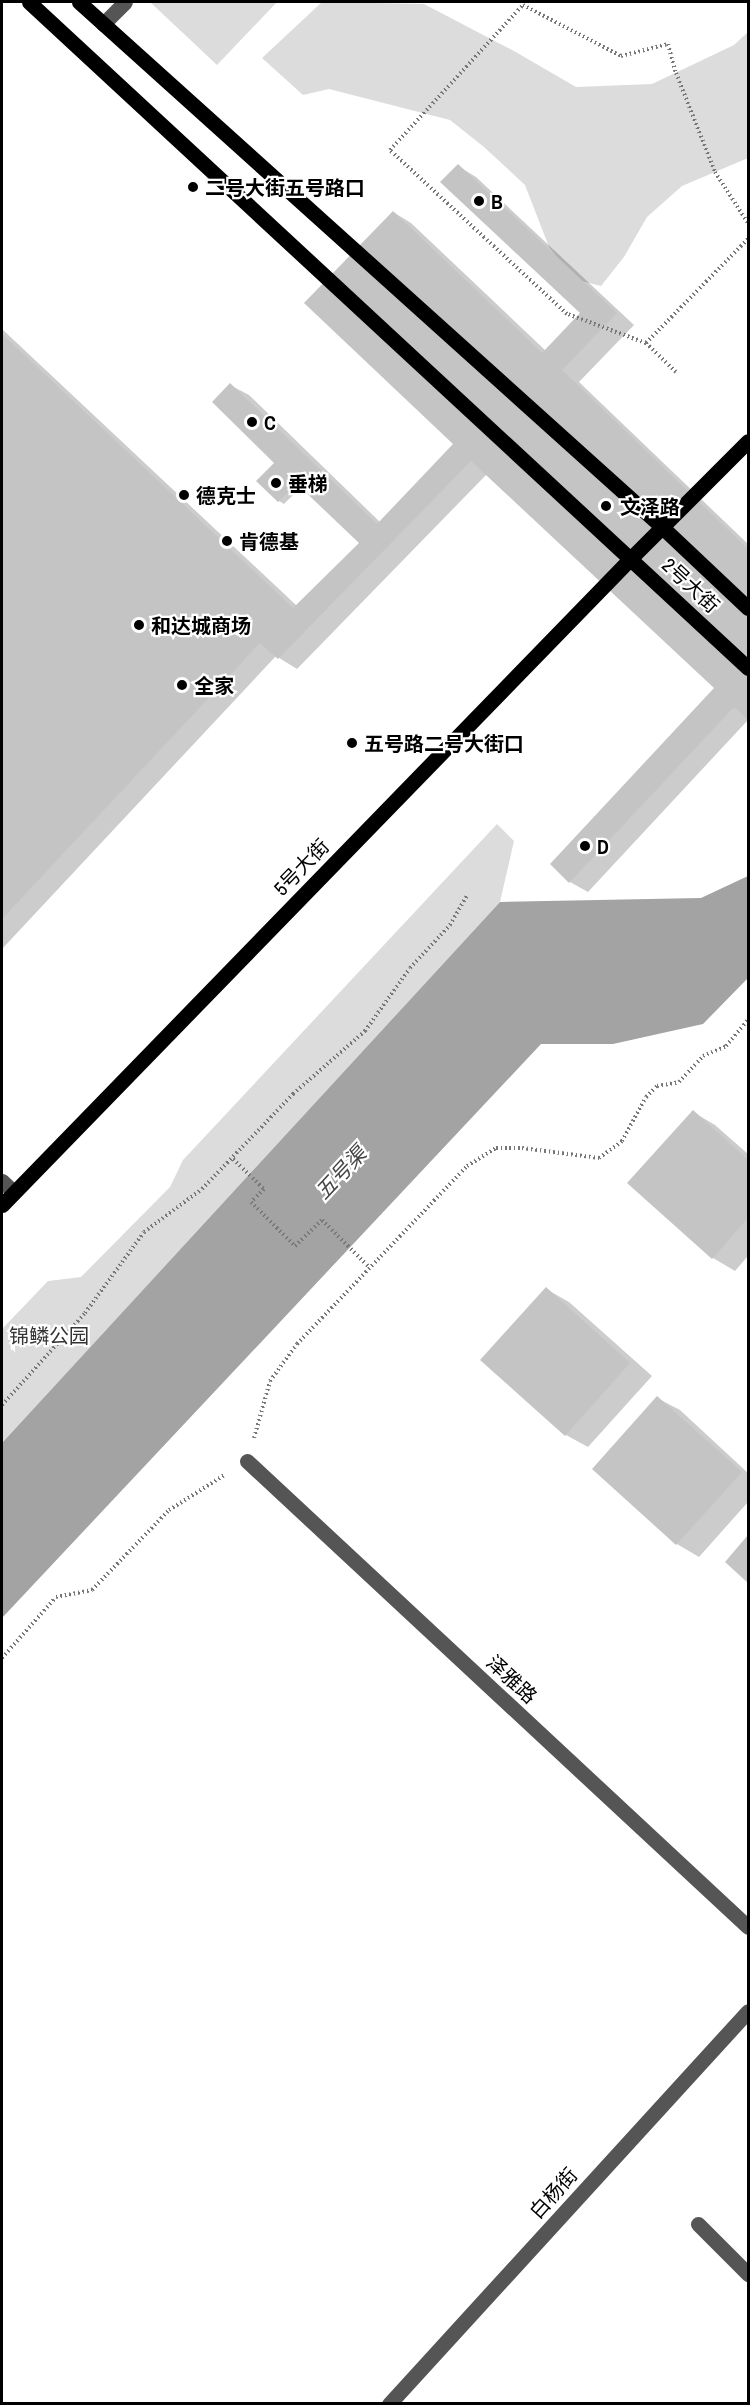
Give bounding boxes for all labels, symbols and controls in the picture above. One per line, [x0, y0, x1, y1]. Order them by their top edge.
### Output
place label: 二号大街五号路口 [205, 175, 365, 199]
marker: 二号大街五号路口 [186, 180, 200, 194]
place label: B [491, 189, 503, 213]
marker: B [472, 194, 486, 208]
place label: C [264, 410, 276, 434]
marker: C [245, 415, 259, 429]
place label: 垂梯 [288, 471, 328, 495]
marker: 垂梯 [269, 476, 283, 490]
place label: 德克士 [196, 483, 256, 507]
marker: 德克士 [177, 488, 191, 502]
place label: 文泽路 [620, 494, 680, 518]
marker: 文泽路 [597, 497, 615, 515]
place label: 肯德基 [239, 529, 299, 553]
marker: 肯德基 [220, 534, 234, 548]
street label: 2号大街 [658, 553, 724, 617]
place label: 和达城商场 [151, 613, 251, 637]
marker: 和达城商场 [132, 618, 146, 632]
place label: 全家 [194, 673, 234, 697]
marker: 全家 [175, 678, 189, 692]
place label: 五号路二号大街口 [364, 731, 524, 755]
marker: 五号路二号大街口 [345, 736, 359, 750]
street label: 5号大街 [268, 834, 334, 900]
place label: D [597, 834, 609, 858]
marker: D [578, 839, 592, 853]
water label: 五号渠 [310, 1141, 372, 1205]
park label: 锦鳞公园 [9, 1323, 89, 1347]
street label: 泽雅路 [482, 1650, 542, 1708]
street label: 白杨街 [524, 2163, 582, 2223]

